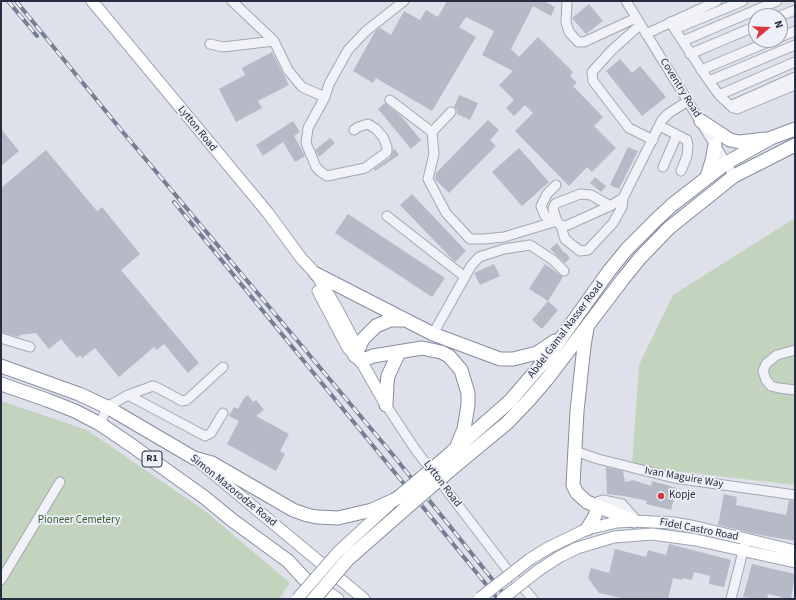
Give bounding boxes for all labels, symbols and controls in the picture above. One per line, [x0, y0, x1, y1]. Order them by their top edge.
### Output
north arrow [748, 8, 788, 48]
text: N [771, 18, 787, 30]
street label: Coventry Road [657, 56, 703, 120]
street label: Lytton Road [175, 103, 219, 155]
street label: Abdel Gamal Nasser Road [525, 279, 607, 381]
road number: R1 [142, 451, 162, 467]
street label: Simon Mazorodze Road [187, 452, 279, 530]
street label: Lytton Road [420, 458, 464, 510]
street label: Ivan Maguire Way [644, 465, 724, 491]
place label: Kopje [669, 489, 696, 503]
marker: Kopje [656, 491, 666, 501]
park label: Pioneer Cemetery [38, 514, 120, 528]
street label: Fidel Castro Road [658, 516, 740, 544]

